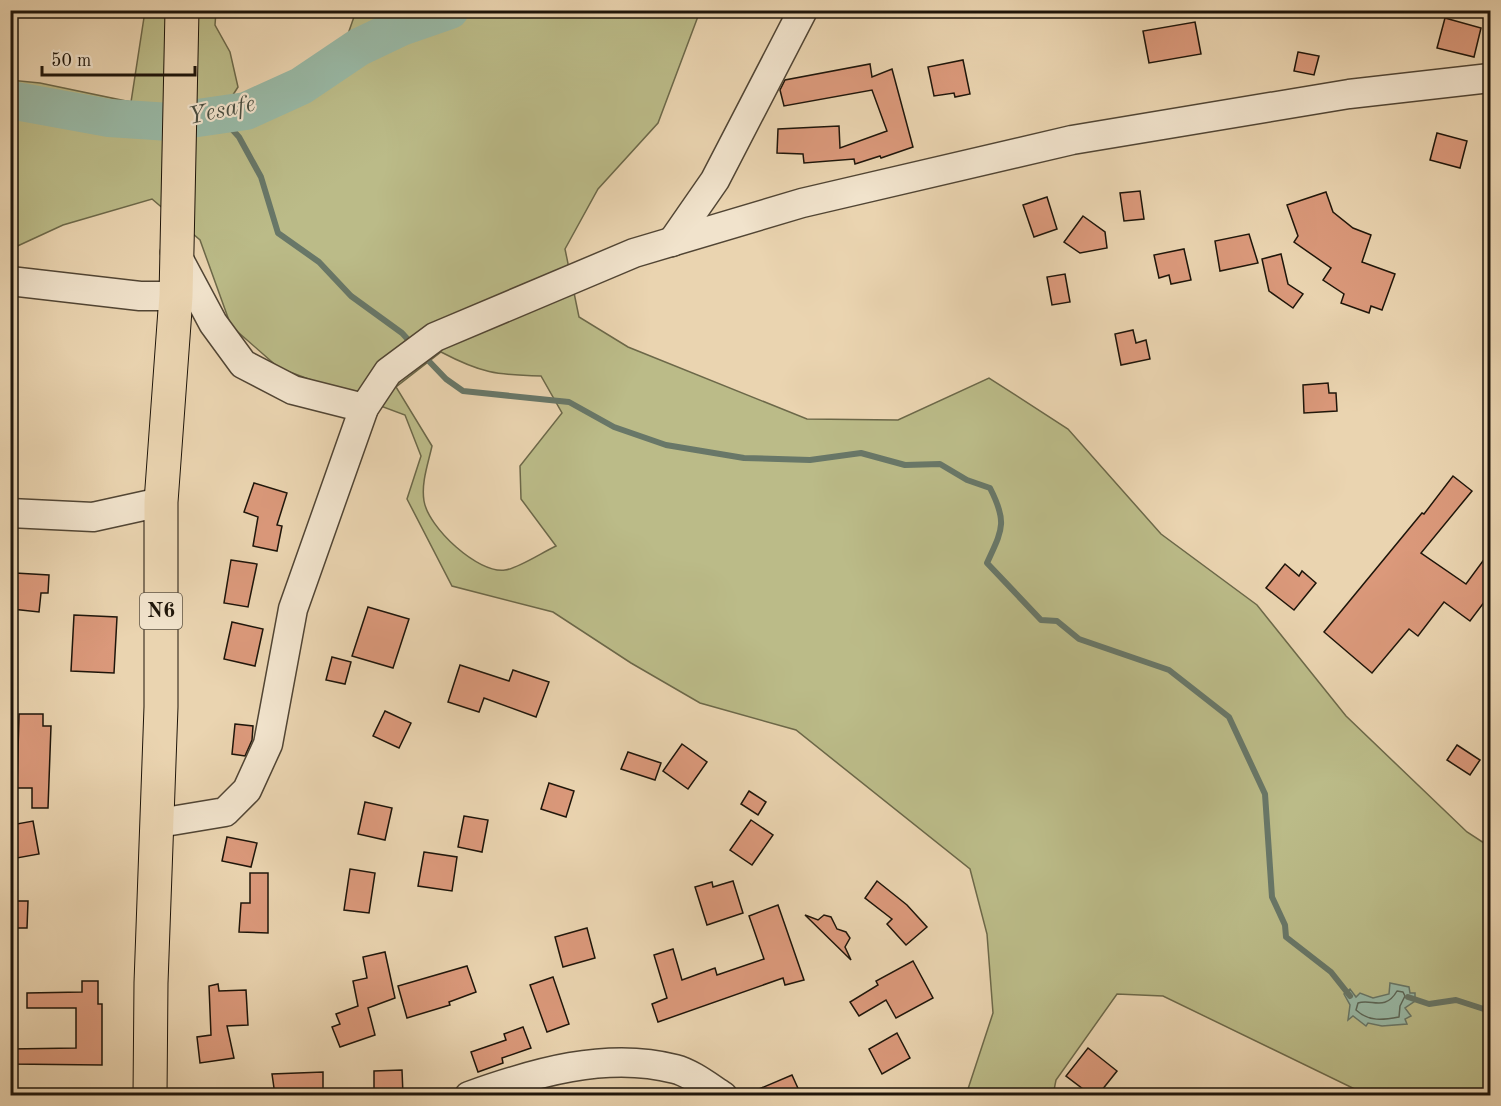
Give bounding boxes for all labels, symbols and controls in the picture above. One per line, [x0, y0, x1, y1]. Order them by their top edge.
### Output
scale bar [42, 39, 195, 77]
text: 50 m [51, 52, 91, 70]
water label: Yesafe [186, 92, 258, 130]
road number: N6 [140, 593, 182, 629]

